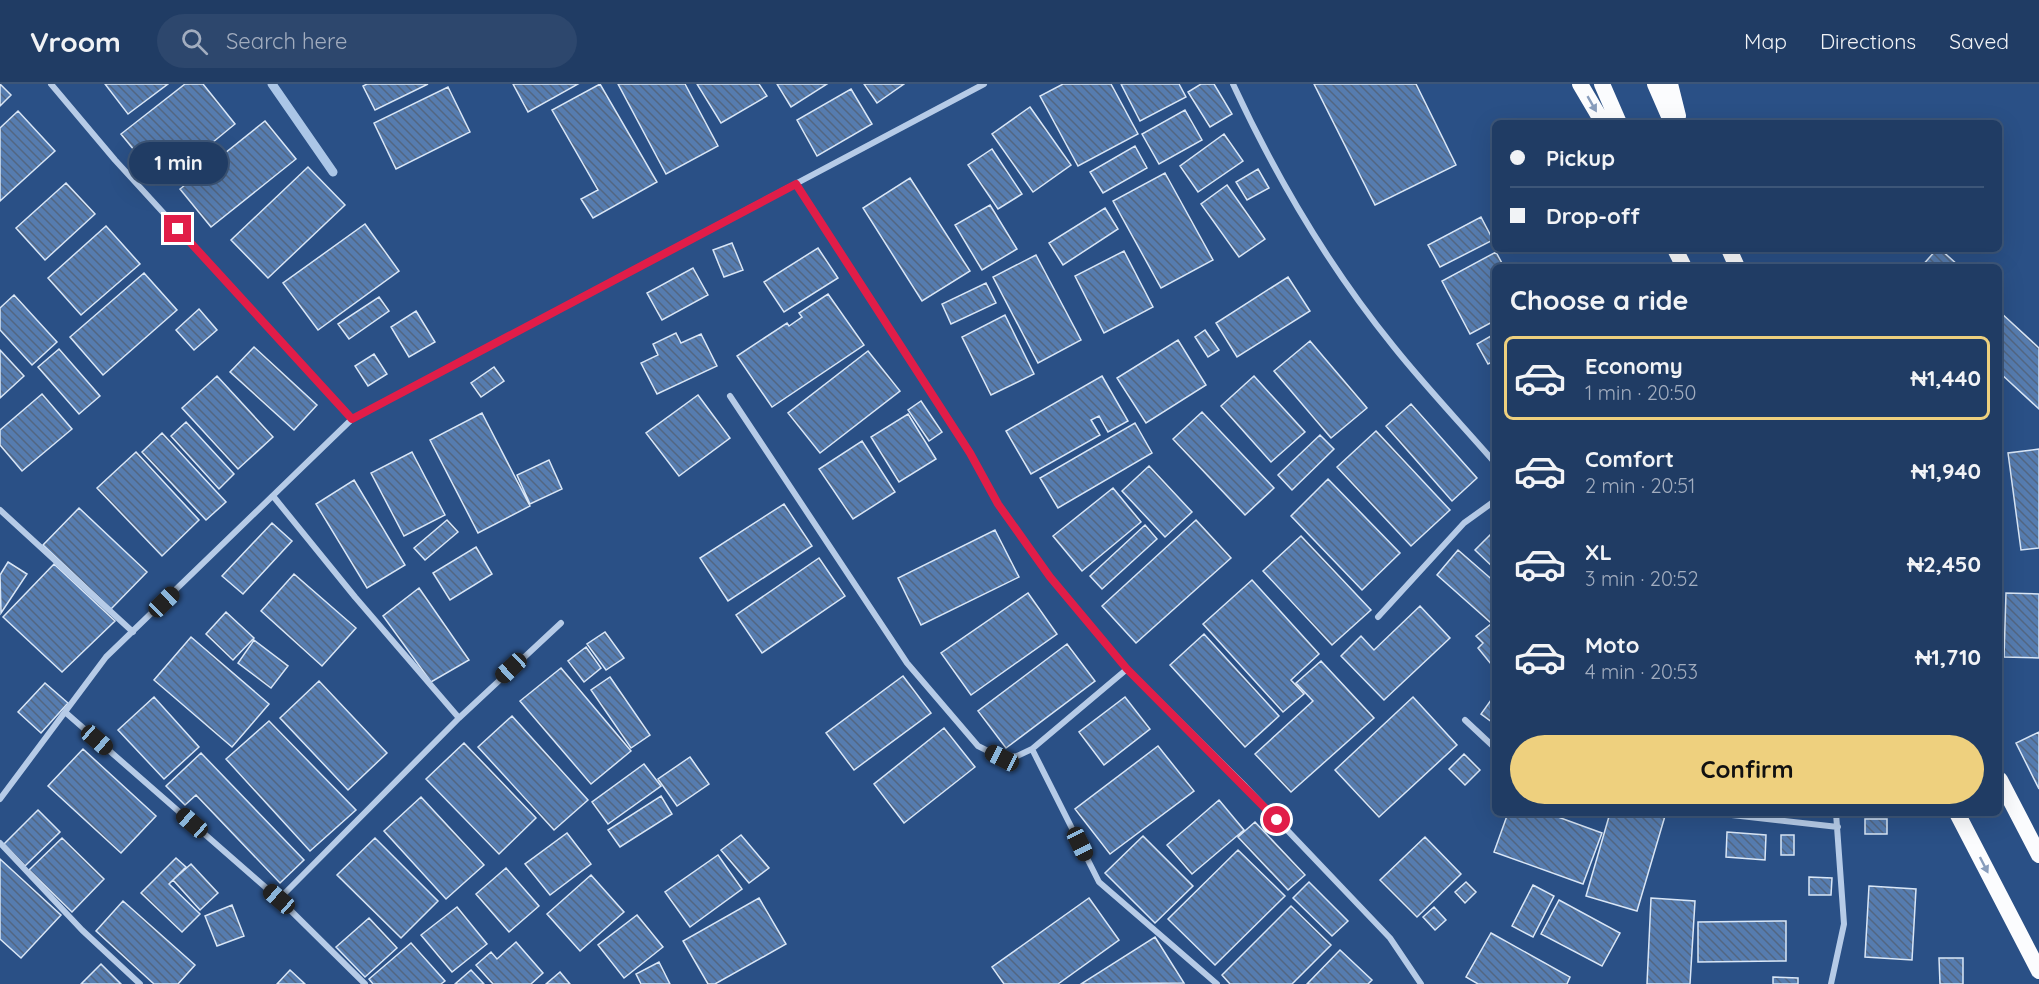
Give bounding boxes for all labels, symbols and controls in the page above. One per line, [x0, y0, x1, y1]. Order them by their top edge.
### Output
search box [157, 14, 577, 68]
text: Vroom [30, 24, 121, 59]
icon: search [178, 25, 211, 58]
text: Search here [226, 27, 347, 55]
text: Map [1744, 28, 1787, 54]
text: Directions [1820, 28, 1916, 54]
text: Saved [1949, 28, 2009, 54]
one-way arrow [1587, 95, 1597, 112]
callout: 1 min [128, 142, 228, 184]
text: Pickup [1546, 144, 1615, 172]
text: 1 min [154, 150, 203, 175]
text: Drop-off [1546, 202, 1640, 230]
route end [164, 215, 191, 242]
text: Choose a ride [1510, 283, 1688, 317]
icon: car [1513, 351, 1567, 405]
text: Economy [1585, 352, 1683, 380]
text: ₦1,440 [1911, 364, 1981, 392]
text: 1 min · 20:50 [1585, 380, 1696, 405]
icon: car [1513, 444, 1567, 498]
text: Comfort [1585, 445, 1674, 473]
text: ₦1,940 [1911, 457, 1981, 485]
text: 2 min · 20:51 [1585, 473, 1695, 498]
icon: car [1513, 537, 1567, 591]
text: XL [1585, 538, 1612, 566]
text: ₦2,450 [1907, 550, 1981, 578]
text: 3 min · 20:52 [1585, 566, 1699, 591]
car [145, 583, 183, 621]
icon: car [1513, 630, 1567, 684]
text: Moto [1585, 631, 1639, 659]
text: ₦1,710 [1915, 643, 1981, 671]
car [492, 649, 530, 687]
text: 4 min · 20:53 [1585, 659, 1698, 684]
car [78, 721, 116, 759]
button: Confirm [1510, 735, 1984, 804]
car [982, 742, 1022, 774]
car [173, 804, 211, 842]
route start [1263, 806, 1290, 833]
car [1064, 824, 1096, 864]
one-way arrow [1979, 857, 1989, 874]
car [260, 880, 298, 918]

